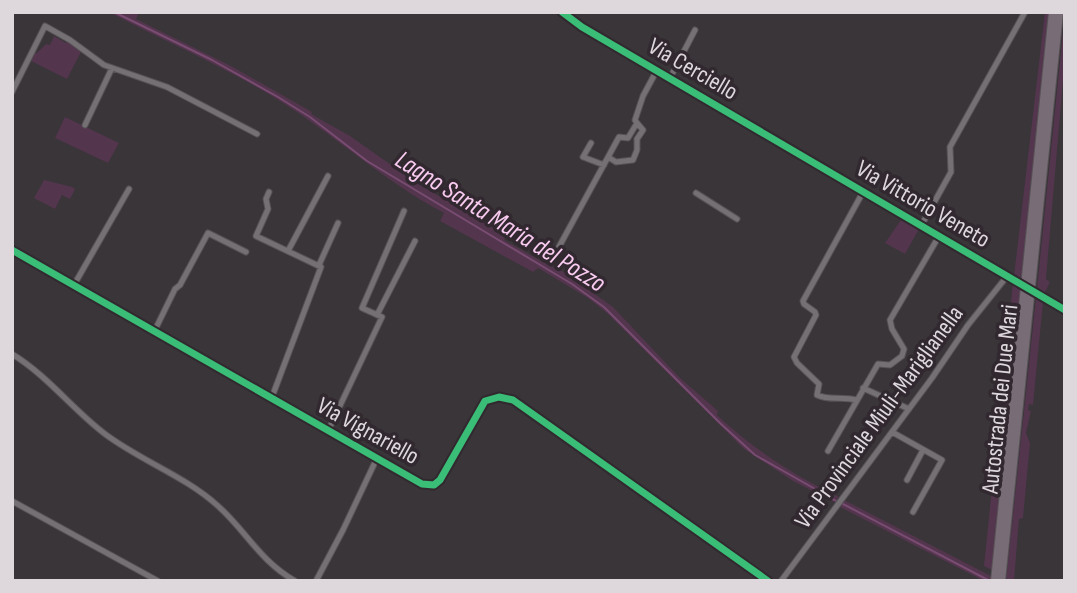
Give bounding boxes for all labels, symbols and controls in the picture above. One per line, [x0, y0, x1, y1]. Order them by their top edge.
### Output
street label: Via Cerciello [643, 32, 743, 106]
water label: Lagno Santa Maria del Pozzo [389, 145, 611, 300]
street label: Via Vittorio Veneto [851, 154, 995, 254]
street label: Via Provinciale Miuli-Mariglianella [788, 300, 970, 534]
street label: Autostrada dei Due Mari [976, 303, 1024, 496]
street label: Via Vignariello [312, 391, 424, 471]

